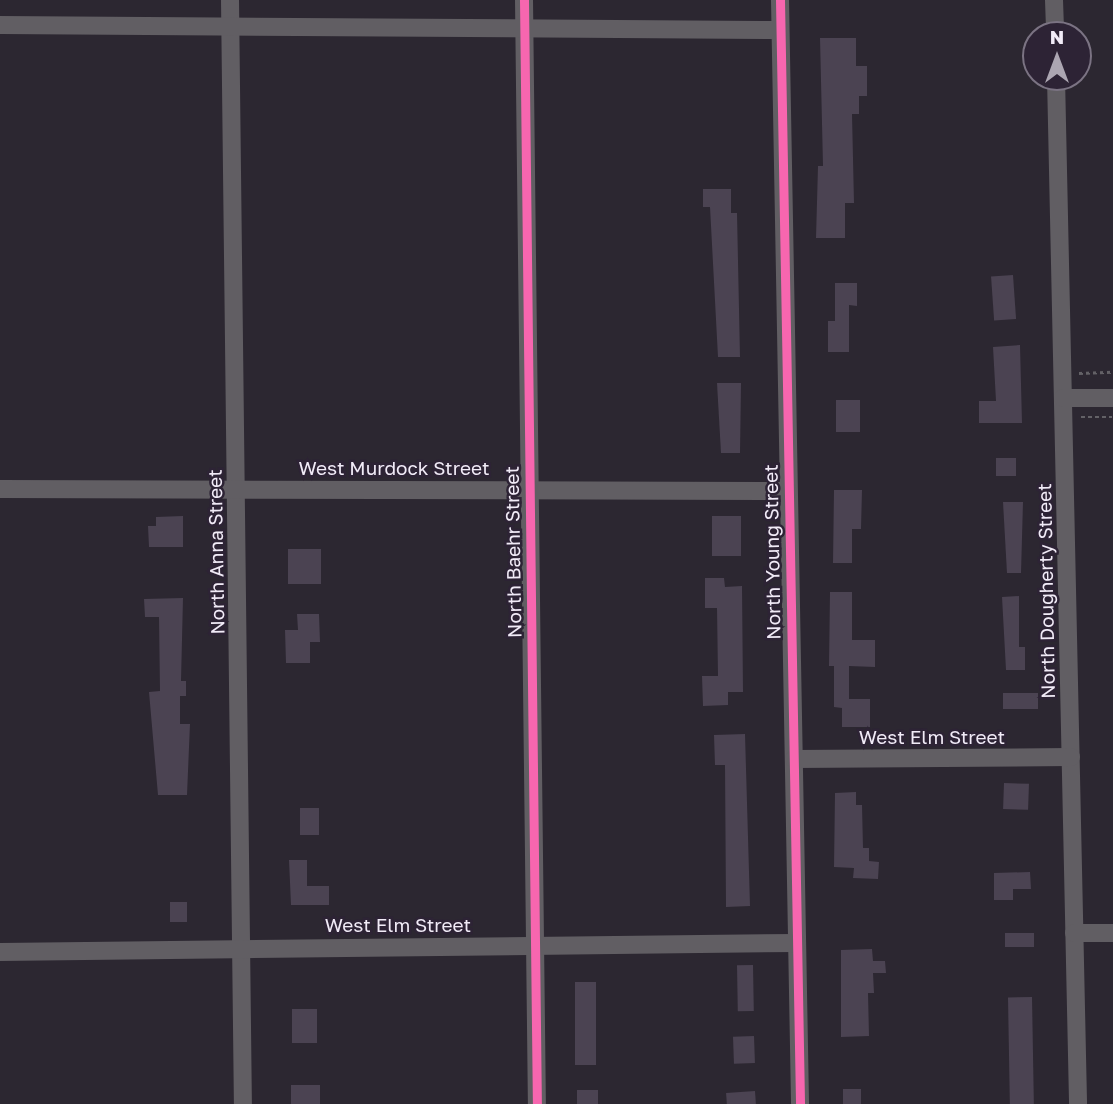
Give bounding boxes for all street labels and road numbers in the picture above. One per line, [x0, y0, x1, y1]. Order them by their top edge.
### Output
street label: West Murdock Street [298, 457, 490, 479]
street label: North Young Street [759, 464, 785, 640]
street label: North Baehr Street [500, 466, 526, 638]
street label: North Anna Street [203, 469, 229, 635]
street label: North Dougherty Street [1033, 483, 1059, 699]
street label: West Elm Street [859, 726, 1005, 748]
street label: West Elm Street [325, 914, 471, 936]

